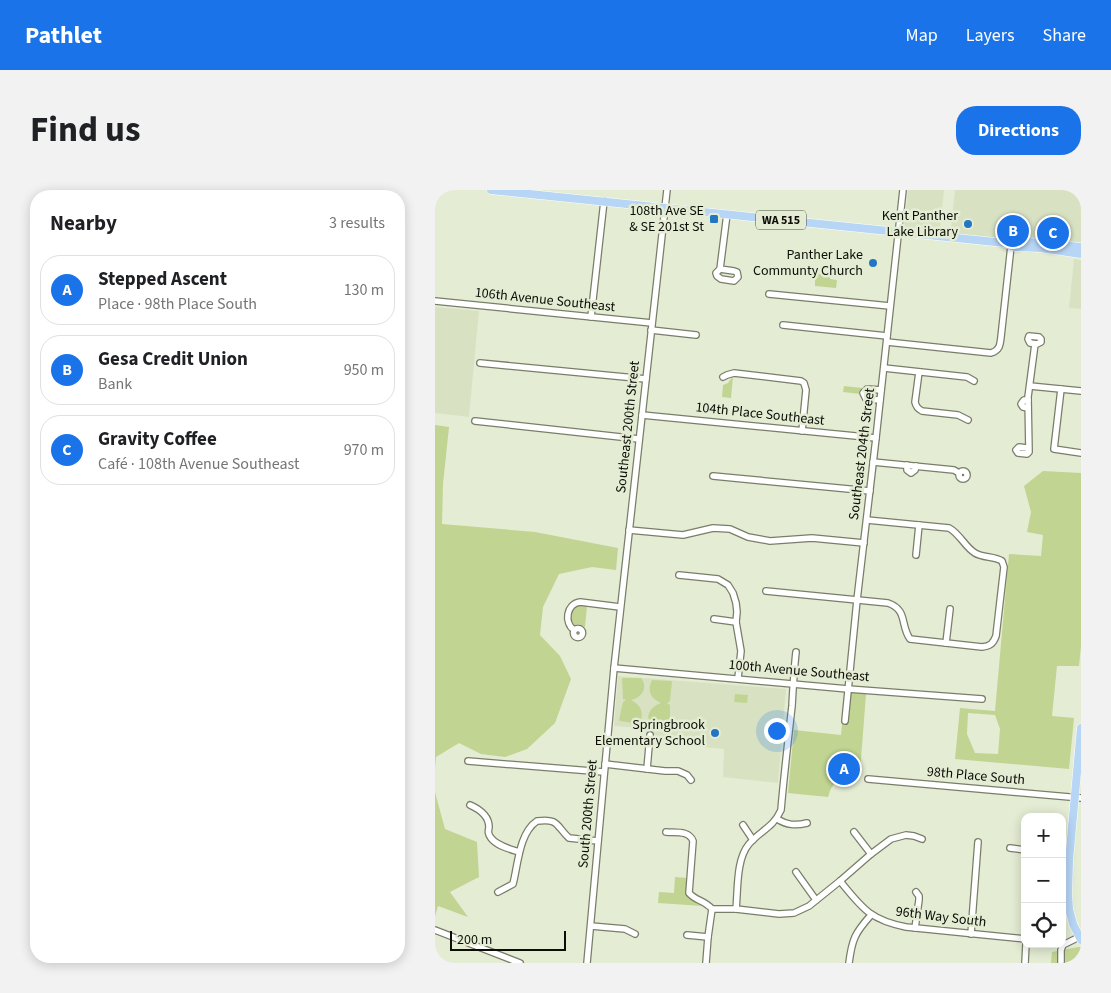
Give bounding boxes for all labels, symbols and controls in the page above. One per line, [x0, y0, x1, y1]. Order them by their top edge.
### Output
text: Pathlet [25, 18, 102, 53]
text: Map [906, 23, 938, 48]
text: Layers [966, 23, 1015, 48]
text: Share [1043, 23, 1086, 48]
text: Find us [30, 105, 140, 155]
button: Directions [956, 106, 1081, 155]
place label: 108th Ave SE & SE 201st St [629, 201, 704, 237]
place label: Kent Panther Lake Library [882, 206, 958, 242]
text: Nearby [50, 208, 117, 238]
road number: WA 515 [756, 210, 806, 230]
text: 3 results [329, 212, 385, 234]
pin: B [997, 212, 1029, 250]
marker: 108th Ave SE & SE 201st St [708, 213, 720, 225]
pin: C [1037, 214, 1069, 252]
marker: Kent Panther Lake Library [962, 218, 974, 230]
place label: Panther Lake Communty Church [753, 245, 863, 281]
marker: Panther Lake Communty Church [867, 257, 879, 269]
text: Stepped Ascent [98, 266, 227, 293]
text: A [62, 279, 72, 301]
text: 130 m [344, 279, 384, 301]
street label: 106th Avenue Southeast [474, 283, 616, 317]
text: Place · 98th Place South [98, 293, 257, 315]
text: Gesa Credit Union [98, 346, 248, 373]
text: B [62, 359, 72, 381]
text: 950 m [344, 359, 384, 381]
street label: Southeast 200th Street [611, 360, 645, 494]
text: Bank [98, 373, 132, 395]
street label: Southeast 204th Street [844, 386, 880, 521]
street label: 104th Place Southeast [695, 397, 826, 431]
text: Gravity Coffee [98, 426, 217, 453]
text: C [62, 439, 72, 461]
text: 970 m [344, 439, 384, 461]
text: Café · 108th Avenue Southeast [98, 453, 299, 475]
street label: 100th Avenue Southeast [728, 655, 870, 687]
place label: Springbrook Elementary School [595, 715, 705, 751]
your location [764, 718, 790, 744]
marker: Springbrook Elementary School [709, 727, 721, 739]
pin: A [828, 750, 860, 788]
street label: South 200th Street [573, 759, 603, 869]
street label: 98th Place South [926, 762, 1026, 790]
map controls [1021, 813, 1066, 948]
button: + [1021, 813, 1066, 858]
button: − [1021, 858, 1066, 903]
street label: 96th Way South [894, 902, 988, 932]
button: locate [1021, 903, 1066, 948]
scale bar [450, 928, 566, 951]
text: 200 m [457, 930, 492, 950]

